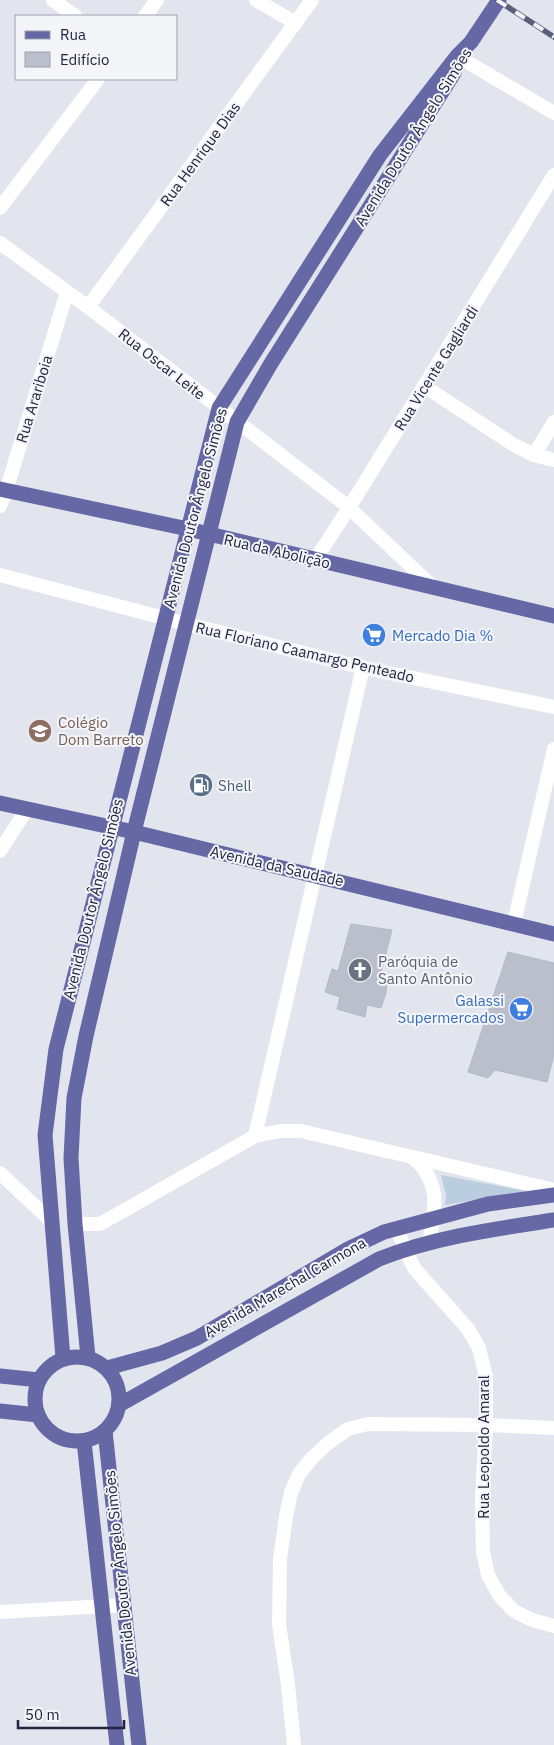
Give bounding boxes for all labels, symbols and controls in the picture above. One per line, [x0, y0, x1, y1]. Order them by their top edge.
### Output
legend [15, 15, 178, 80]
text: Rua [60, 25, 86, 44]
street label: Avenida Doutor Ângelo Simões [350, 44, 476, 230]
text: Edifício [60, 50, 109, 69]
street label: Rua Henrique Dias [156, 98, 244, 210]
street label: Rua Vicente Gagliardi [390, 302, 482, 434]
street label: Rua Oscar Leite [115, 324, 209, 404]
street label: Rua Arariboia [12, 353, 56, 445]
street label: Avenida Doutor Ângelo Simões [159, 406, 231, 610]
street label: Rua da Abolição [222, 530, 332, 572]
street label: Rua Floriano Caamargo Penteado [194, 618, 416, 686]
supermarket icon: Mercado Dia % [361, 622, 387, 648]
place label: Mercado Dia % [392, 626, 493, 645]
place label: Colégio Dom Barreto [58, 713, 144, 749]
school or university icon: Colégio Dom Barreto [27, 718, 53, 744]
fuel station icon: Shell [188, 772, 214, 798]
place label: Shell [218, 776, 252, 795]
street label: Avenida Doutor Ângelo Simões [59, 796, 127, 1002]
street label: Avenida da Saudade [208, 841, 346, 891]
place label: Paróquia de Santo Antônio [378, 952, 473, 988]
church icon: Paróquia de Santo Antônio [347, 957, 373, 983]
place label: Galassi Supermercados [398, 991, 504, 1027]
supermarket icon: Galassi Supermercados [508, 996, 534, 1022]
street label: Avenida Marechal Carmona [201, 1233, 369, 1341]
street label: Rua Leopoldo Amaral [474, 1375, 493, 1519]
street label: Avenida Doutor Ângelo Simões [100, 1469, 140, 1677]
scale bar [18, 1698, 124, 1730]
text: 50 m [25, 1705, 60, 1724]

